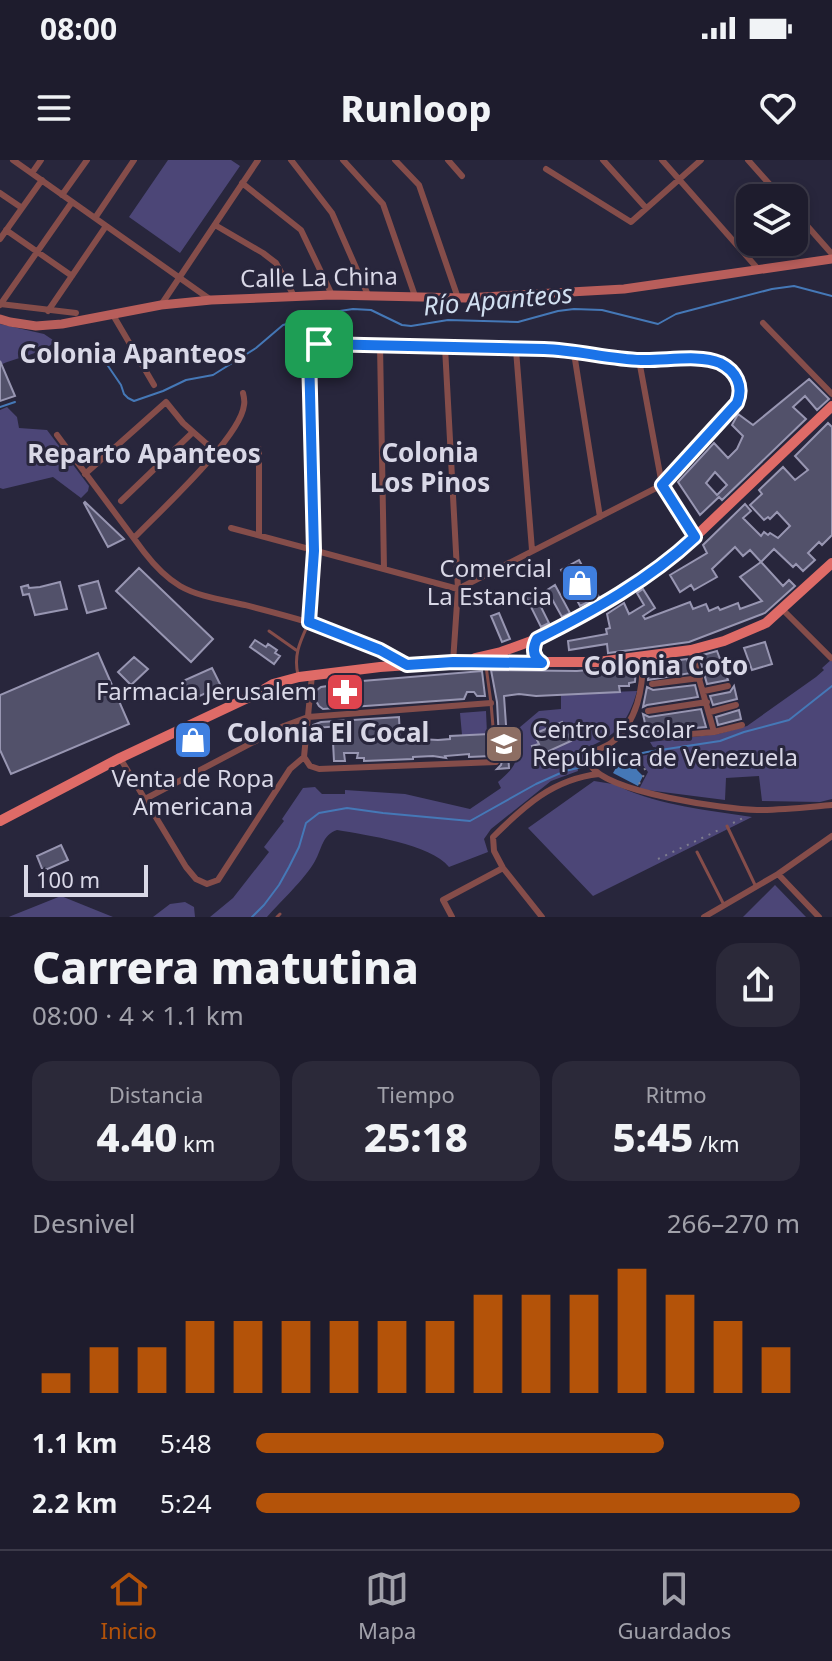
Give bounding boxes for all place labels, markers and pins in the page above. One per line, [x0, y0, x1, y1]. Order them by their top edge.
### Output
pin [285, 310, 353, 378]
place label: Comercial La Estancia [427, 551, 552, 612]
shop icon: Comercial La Estancia [559, 562, 601, 604]
pharmacy icon: Farmacia Jerusalem [324, 671, 366, 713]
place label: Farmacia Jerusalem [96, 674, 317, 707]
place label: Centro Escolar República de Venezuela [532, 712, 798, 773]
shop icon: Venta de Ropa Americana [172, 719, 214, 761]
school or university icon: Centro Escolar República de Venezuela [483, 723, 525, 765]
place label: Venta de Ropa Americana [112, 761, 274, 822]

